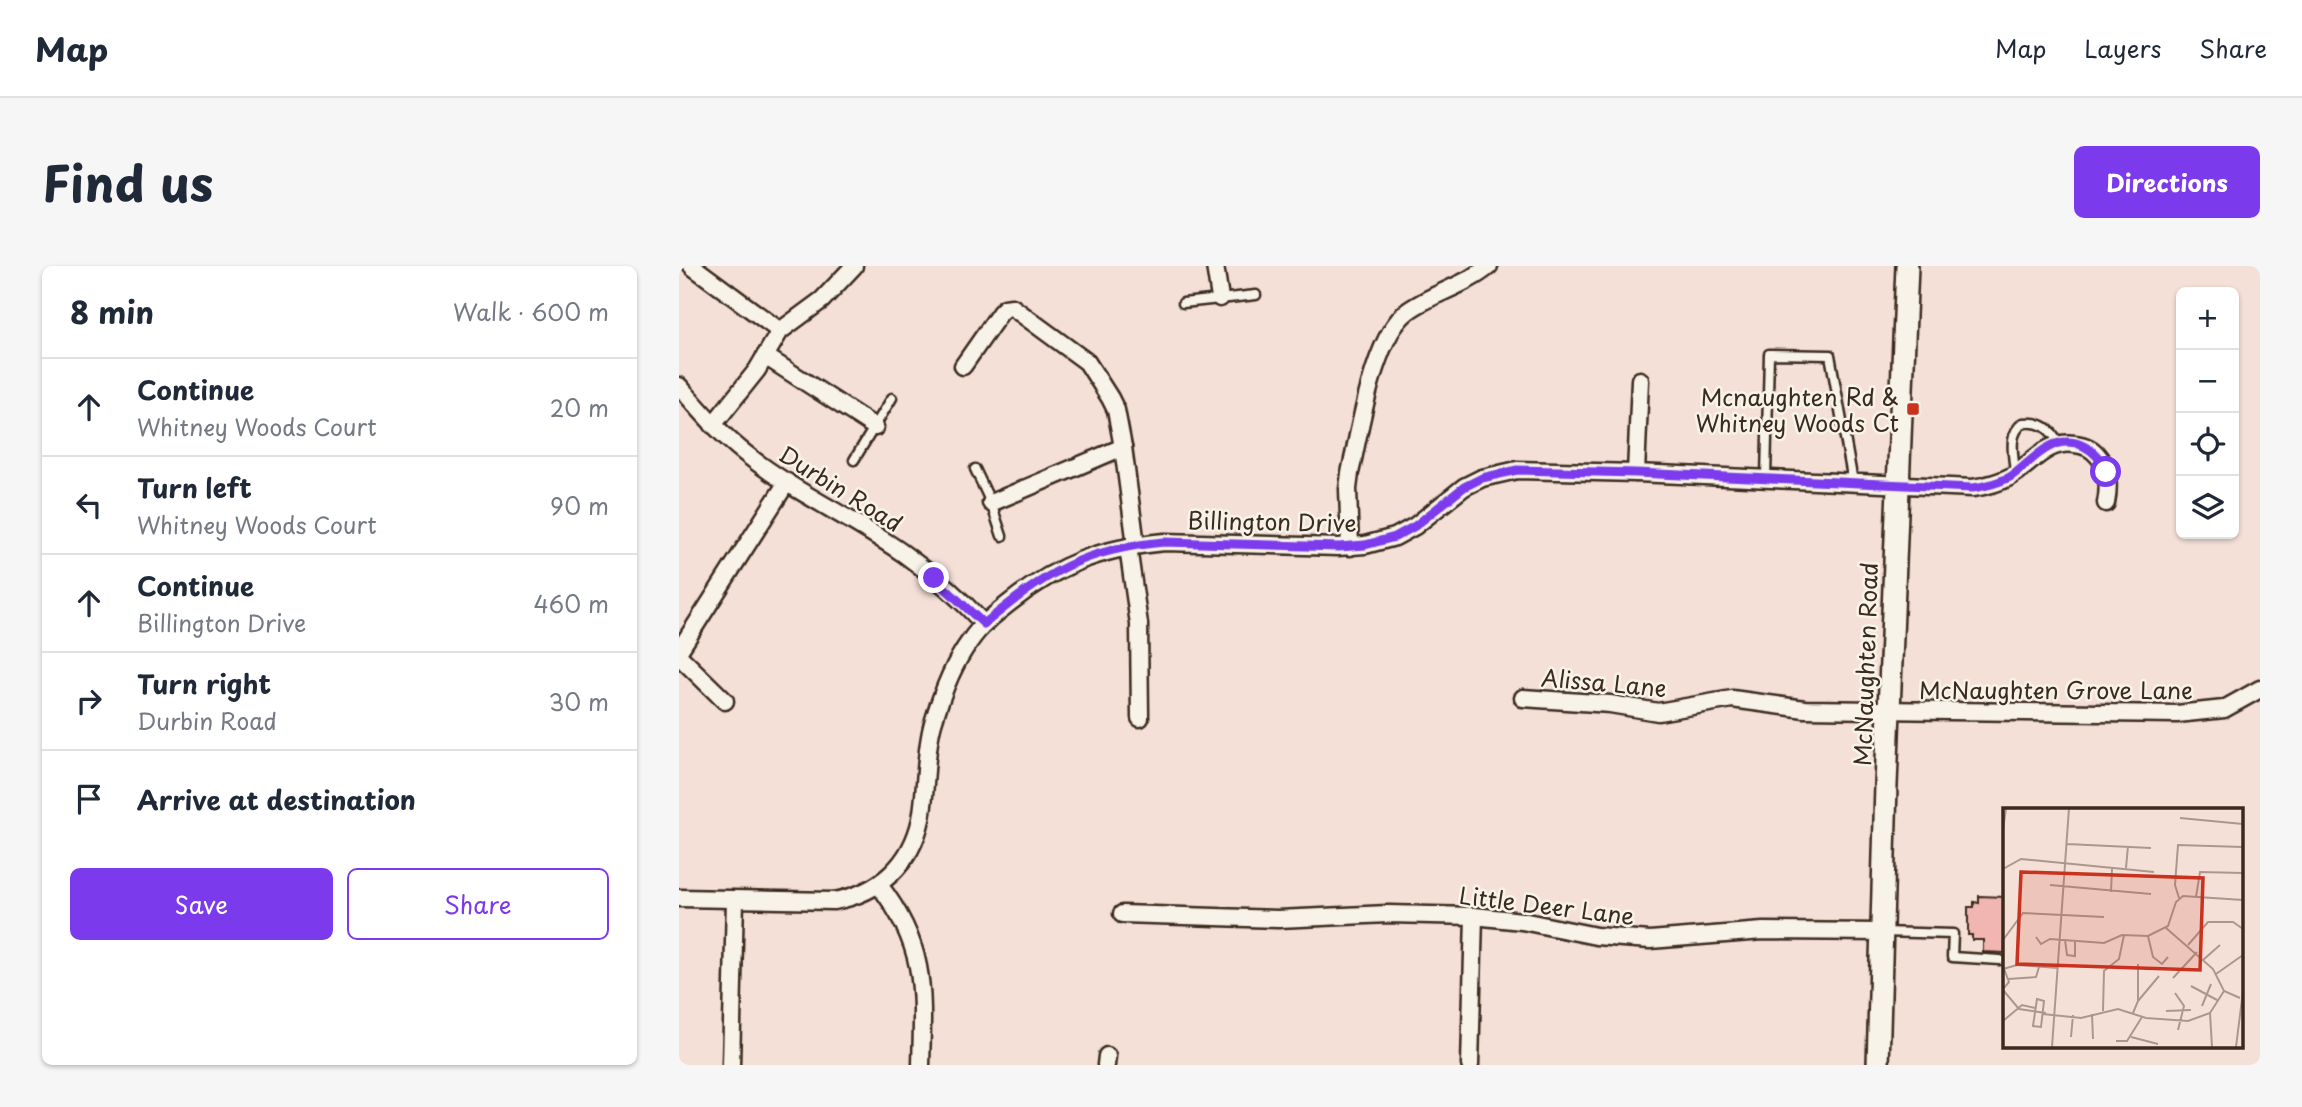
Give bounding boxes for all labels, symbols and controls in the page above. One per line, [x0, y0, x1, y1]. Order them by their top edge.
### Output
text: Map [35, 23, 108, 73]
text: Map [1995, 30, 2046, 66]
text: Layers [2084, 30, 2161, 66]
text: Share [2199, 30, 2267, 66]
text: Find us [42, 145, 213, 219]
button: Directions [2074, 146, 2260, 218]
map controls [2176, 287, 2239, 539]
button: + [2176, 287, 2239, 350]
text: 8 min [70, 289, 154, 334]
text: Walk · 600 m [453, 294, 609, 329]
button: − [2176, 350, 2239, 413]
text: Continue [137, 370, 254, 409]
place label: Mcnaughten Rd & Whitney Woods Ct [1696, 379, 1899, 440]
icon: ahead [70, 388, 108, 426]
text: 20 m [550, 390, 609, 425]
marker: Mcnaughten Rd & Whitney Woods Ct [1905, 401, 1921, 417]
text: Whitney Woods Court [137, 409, 377, 444]
button: locate [2176, 413, 2239, 476]
street label: Durbin Road [772, 436, 910, 540]
route start [2090, 456, 2121, 487]
text: Turn left [137, 468, 252, 507]
button: layers [2176, 476, 2239, 539]
icon: left [70, 486, 108, 524]
text: 90 m [550, 488, 609, 523]
street label: Billington Drive [1187, 502, 1357, 540]
text: Whitney Woods Court [137, 507, 377, 542]
route end [918, 562, 949, 593]
street label: McNaughten Road [1844, 562, 1886, 766]
text: Continue [137, 566, 254, 605]
icon: ahead [70, 584, 108, 622]
text: 460 m [534, 586, 609, 621]
text: Billington Drive [137, 605, 306, 640]
street label: Alissa Lane [1540, 659, 1668, 705]
text: Turn right [137, 664, 271, 703]
street label: McNaughten Grove Lane [1919, 672, 2193, 707]
icon: right [70, 682, 108, 720]
text: 30 m [548, 684, 609, 719]
text: Durbin Road [137, 703, 277, 738]
icon: arrive [70, 780, 108, 818]
text: Arrive at destination [137, 780, 416, 819]
inset map [2003, 808, 2242, 1048]
button: Save [70, 868, 333, 940]
button: Share [347, 868, 609, 940]
street label: Little Deer Lane [1457, 877, 1637, 933]

